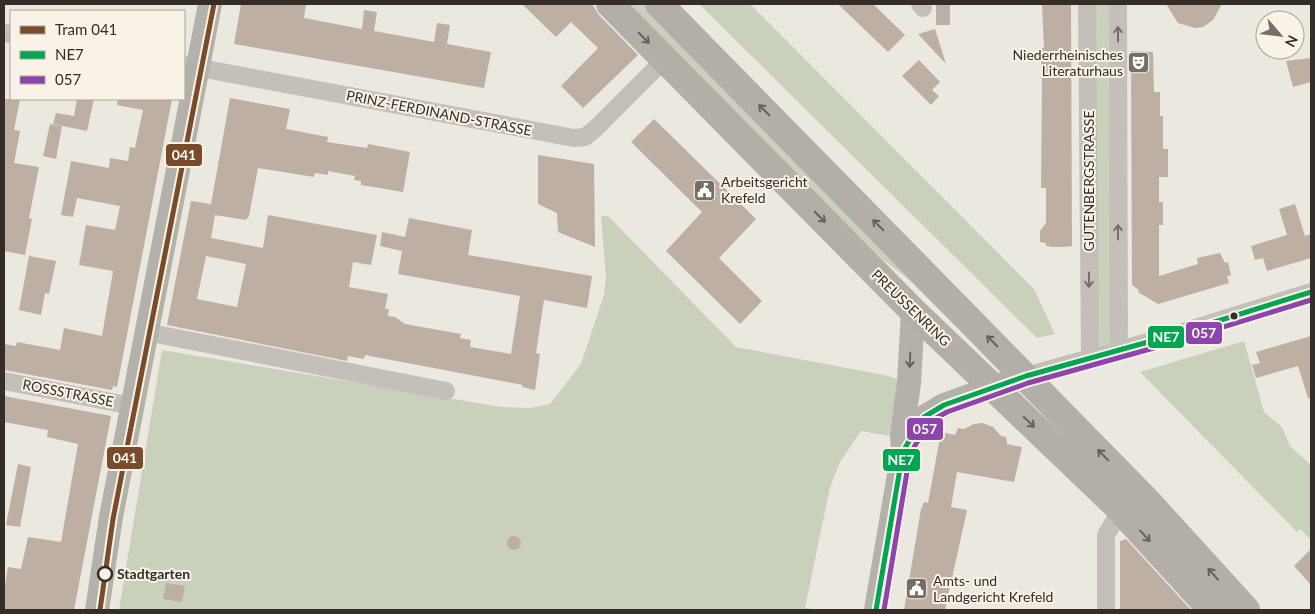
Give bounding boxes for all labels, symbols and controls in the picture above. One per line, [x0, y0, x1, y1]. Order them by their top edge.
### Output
legend [10, 10, 185, 100]
north arrow [1255, 10, 1305, 60]
text: Tram 041 [55, 20, 117, 38]
one-way arrow [1113, 27, 1123, 43]
one-way arrow [638, 32, 650, 44]
text: N [1282, 33, 1302, 50]
text: NE7 [55, 45, 84, 63]
place label: Niederrheinisches Literaturhaus [1012, 46, 1123, 79]
theatre icon: Niederrheinisches Literaturhaus [1127, 51, 1151, 75]
text: 057 [55, 70, 81, 88]
street label: PRINZ-FERDINAND-STRASSE [345, 86, 533, 139]
one-way arrow [758, 103, 770, 116]
street label: GUTENBERGSTRASSE [1080, 111, 1097, 252]
line badge: 041 [165, 143, 203, 167]
text: 041 [172, 146, 196, 163]
place label: Arbeitsgericht Krefeld [721, 173, 808, 206]
public building icon: Arbeitsgericht Krefeld [693, 178, 717, 202]
one-way arrow [814, 210, 826, 223]
one-way arrow [872, 219, 884, 232]
one-way arrow [1113, 224, 1123, 240]
street label: PREUSSENRING [868, 266, 954, 350]
one-way arrow [1084, 272, 1094, 288]
unlabelled marker [1229, 311, 1239, 321]
line badge: 057 [1185, 321, 1223, 345]
text: 057 [1192, 324, 1216, 341]
line badge: NE7 [1147, 325, 1185, 349]
text: NE7 [1153, 328, 1179, 345]
one-way arrow [986, 335, 998, 347]
one-way arrow [906, 351, 915, 367]
street label: ROSSSTRASSE [21, 375, 115, 410]
one-way arrow [1023, 416, 1036, 428]
line badge: 057 [906, 417, 944, 441]
text: 057 [913, 420, 937, 437]
line badge: 041 [106, 446, 144, 470]
line badge: NE7 [882, 448, 921, 472]
text: 041 [113, 449, 137, 466]
one-way arrow [1097, 449, 1109, 461]
text: NE7 [888, 451, 914, 468]
one-way arrow [1139, 530, 1151, 543]
place label: Stadtgarten [117, 565, 190, 582]
marker: Stadtgarten [97, 566, 113, 582]
one-way arrow [1207, 568, 1219, 581]
place label: Amts- und Landgericht Krefeld [933, 572, 1053, 605]
public building icon: Amts- und Landgericht Krefeld [905, 577, 929, 601]

